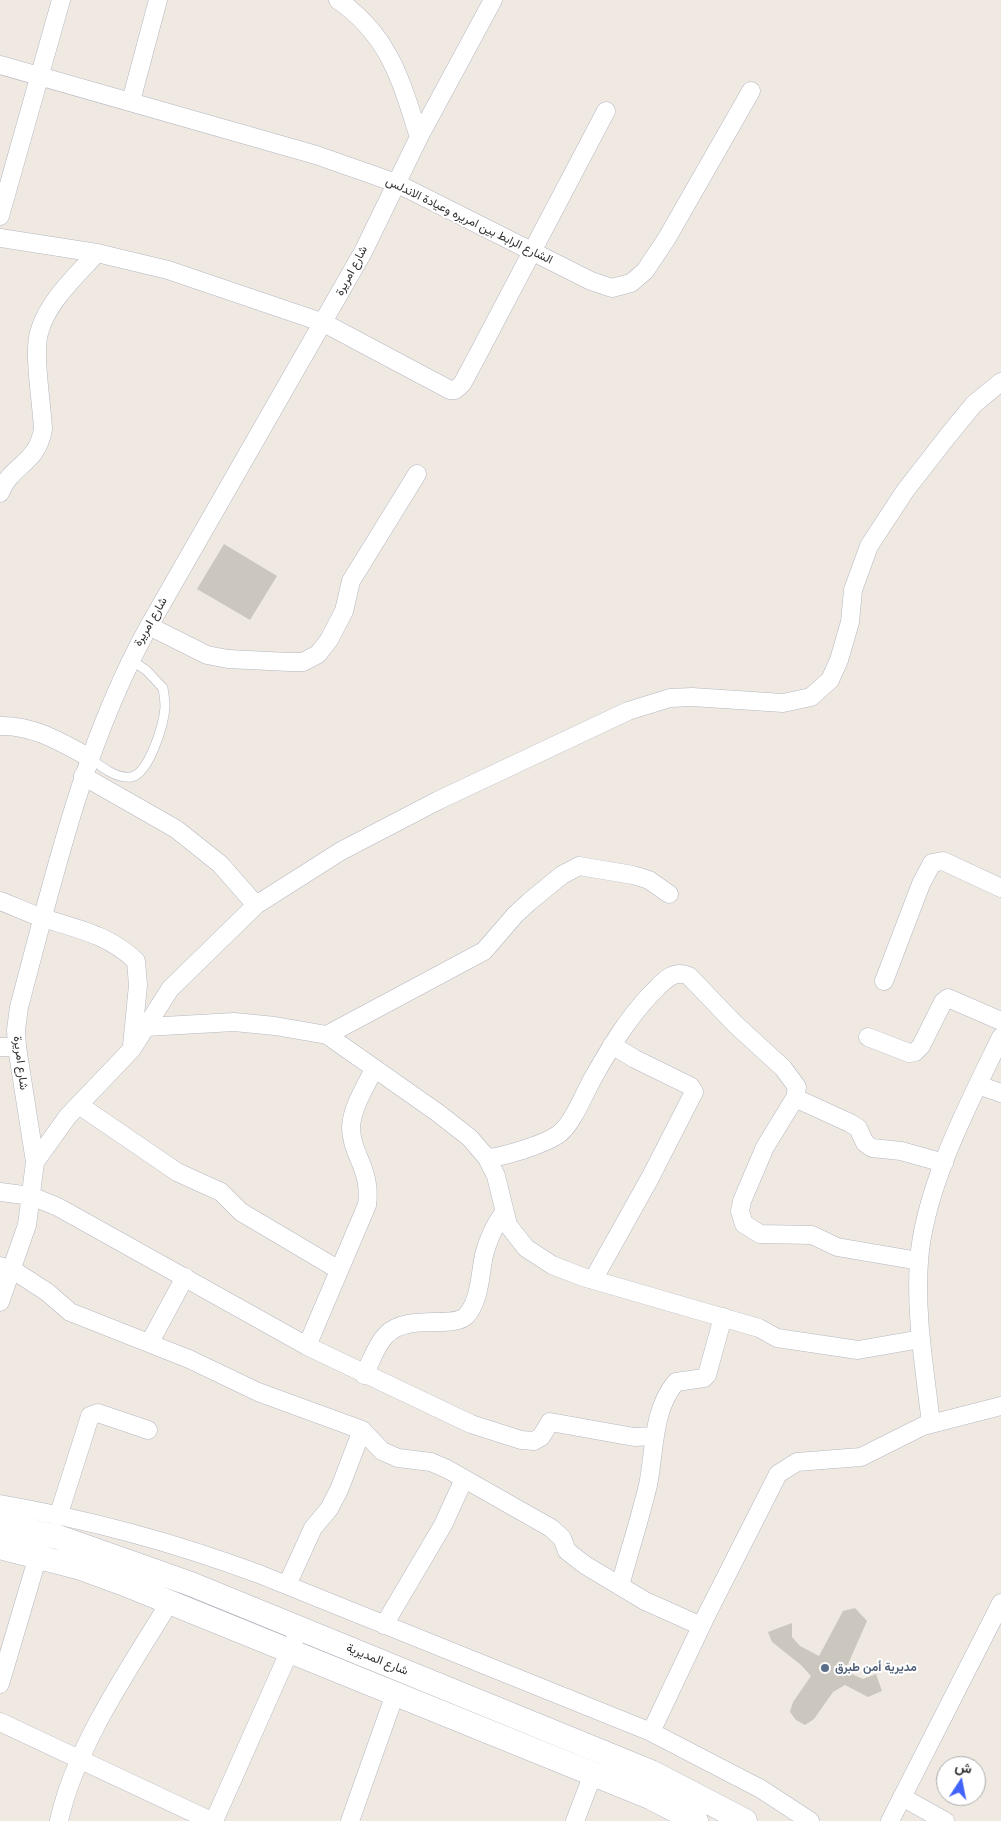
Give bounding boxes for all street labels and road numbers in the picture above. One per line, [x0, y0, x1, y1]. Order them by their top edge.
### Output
street label: الشارع الرابط بين امريره وعيادة الاندلس [383, 174, 555, 268]
street label: شارع امريرة [333, 244, 371, 298]
street label: شارع امريرة [131, 595, 171, 649]
street label: شارع امريرة [10, 1035, 30, 1091]
street label: شارع المديرية [344, 1641, 410, 1679]

